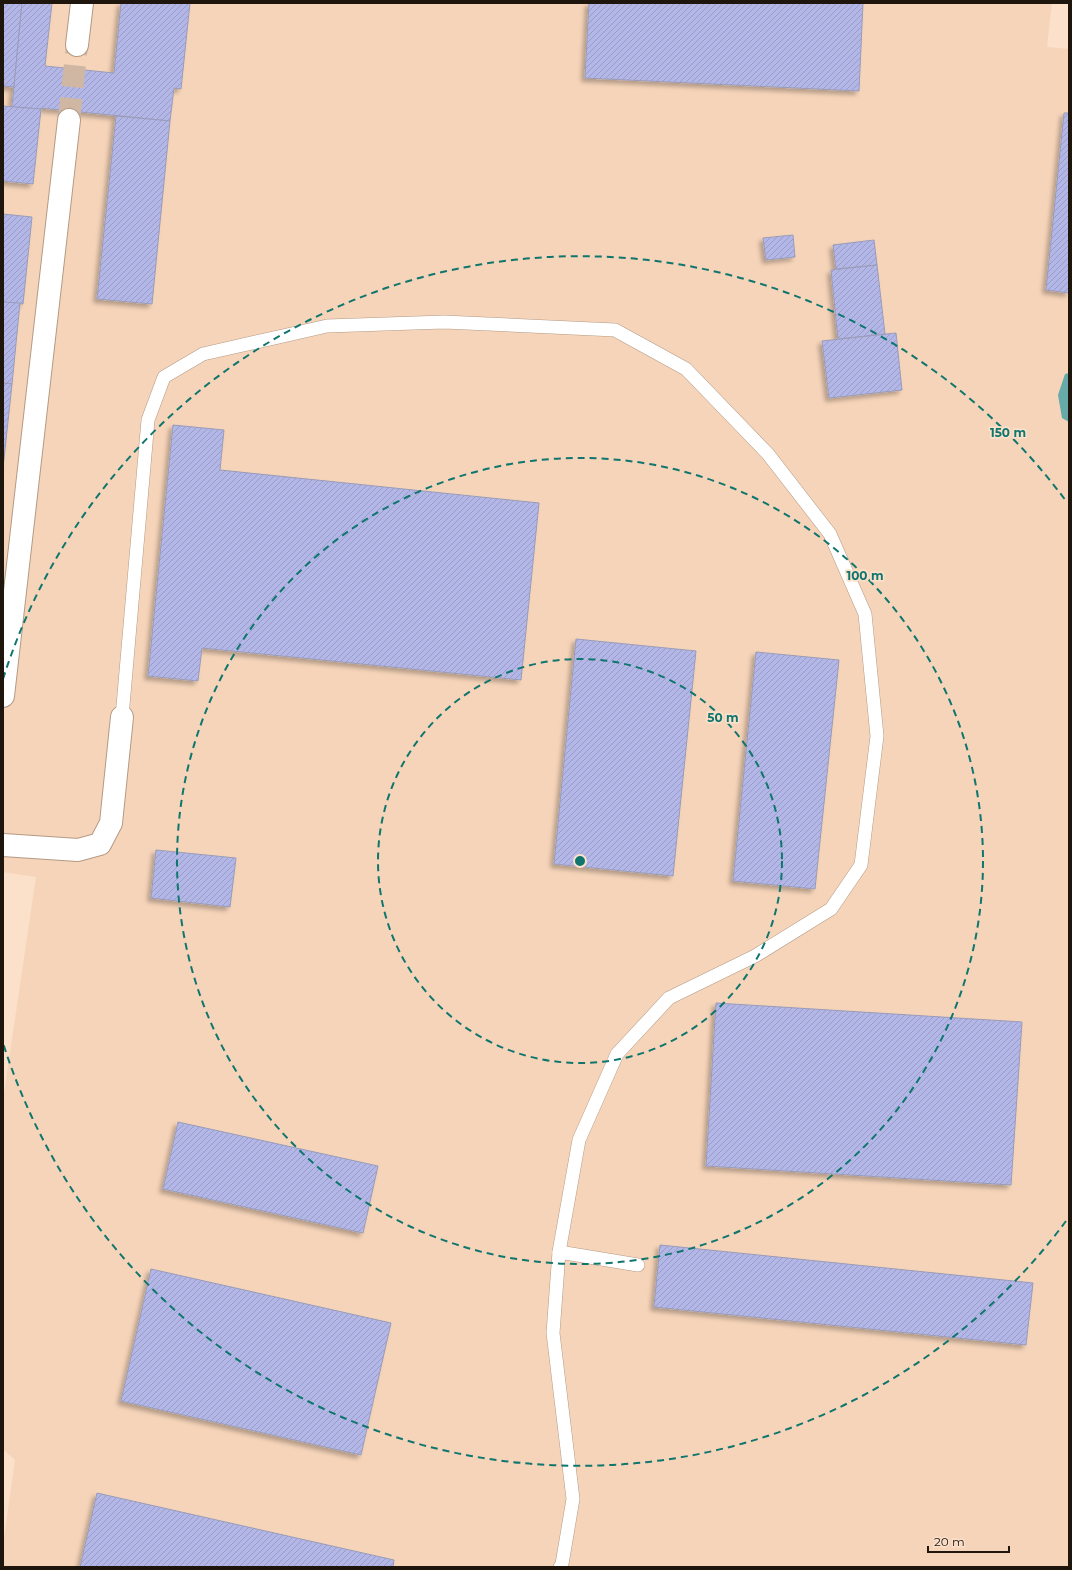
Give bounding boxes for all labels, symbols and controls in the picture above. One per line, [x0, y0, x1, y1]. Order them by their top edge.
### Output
text: 150 m [990, 425, 1026, 440]
text: 100 m [847, 568, 883, 583]
text: 50 m [707, 710, 739, 725]
centre of rings [573, 854, 587, 868]
scale bar [928, 1528, 1009, 1554]
text: 20 m [934, 1534, 965, 1549]

